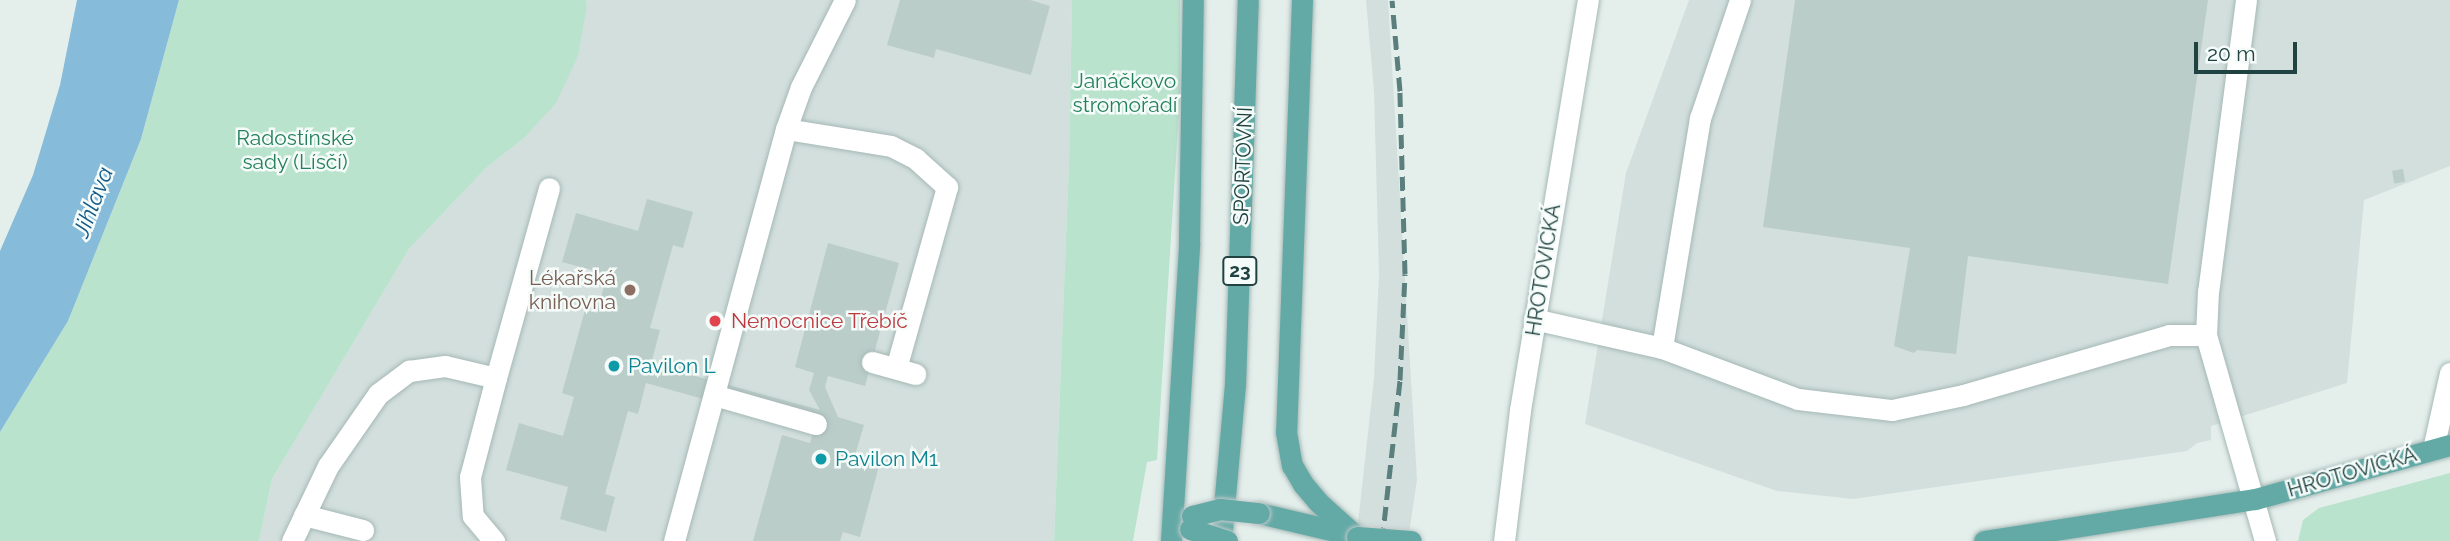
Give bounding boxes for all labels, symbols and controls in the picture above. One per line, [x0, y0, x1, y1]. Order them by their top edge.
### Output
scale bar [2198, 28, 2301, 72]
text: 20 m [2207, 41, 2255, 66]
park label: Janáčkovo stromořadí [1073, 68, 1177, 118]
street label: SPORTOVNÍ [1228, 106, 1258, 226]
park label: Radostínské sady (Lísčí) [236, 125, 354, 175]
water label: Jihlava [67, 163, 119, 241]
street label: HROTOVICKÁ [1520, 202, 1566, 338]
road number: 23 [1221, 256, 1259, 286]
place label: Lékařská knihovna [529, 265, 616, 315]
marker: Lékařská knihovna [622, 282, 638, 298]
place label: Nemocnice Třebíč [731, 308, 908, 334]
marker: Nemocnice Třebíč [705, 311, 725, 331]
place label: Pavilon L [628, 353, 716, 379]
marker: Pavilon L [606, 358, 622, 374]
street label: HROTOVICKÁ [2284, 441, 2420, 503]
place label: Pavilon M1 [835, 446, 938, 472]
marker: Pavilon M1 [813, 451, 829, 467]

